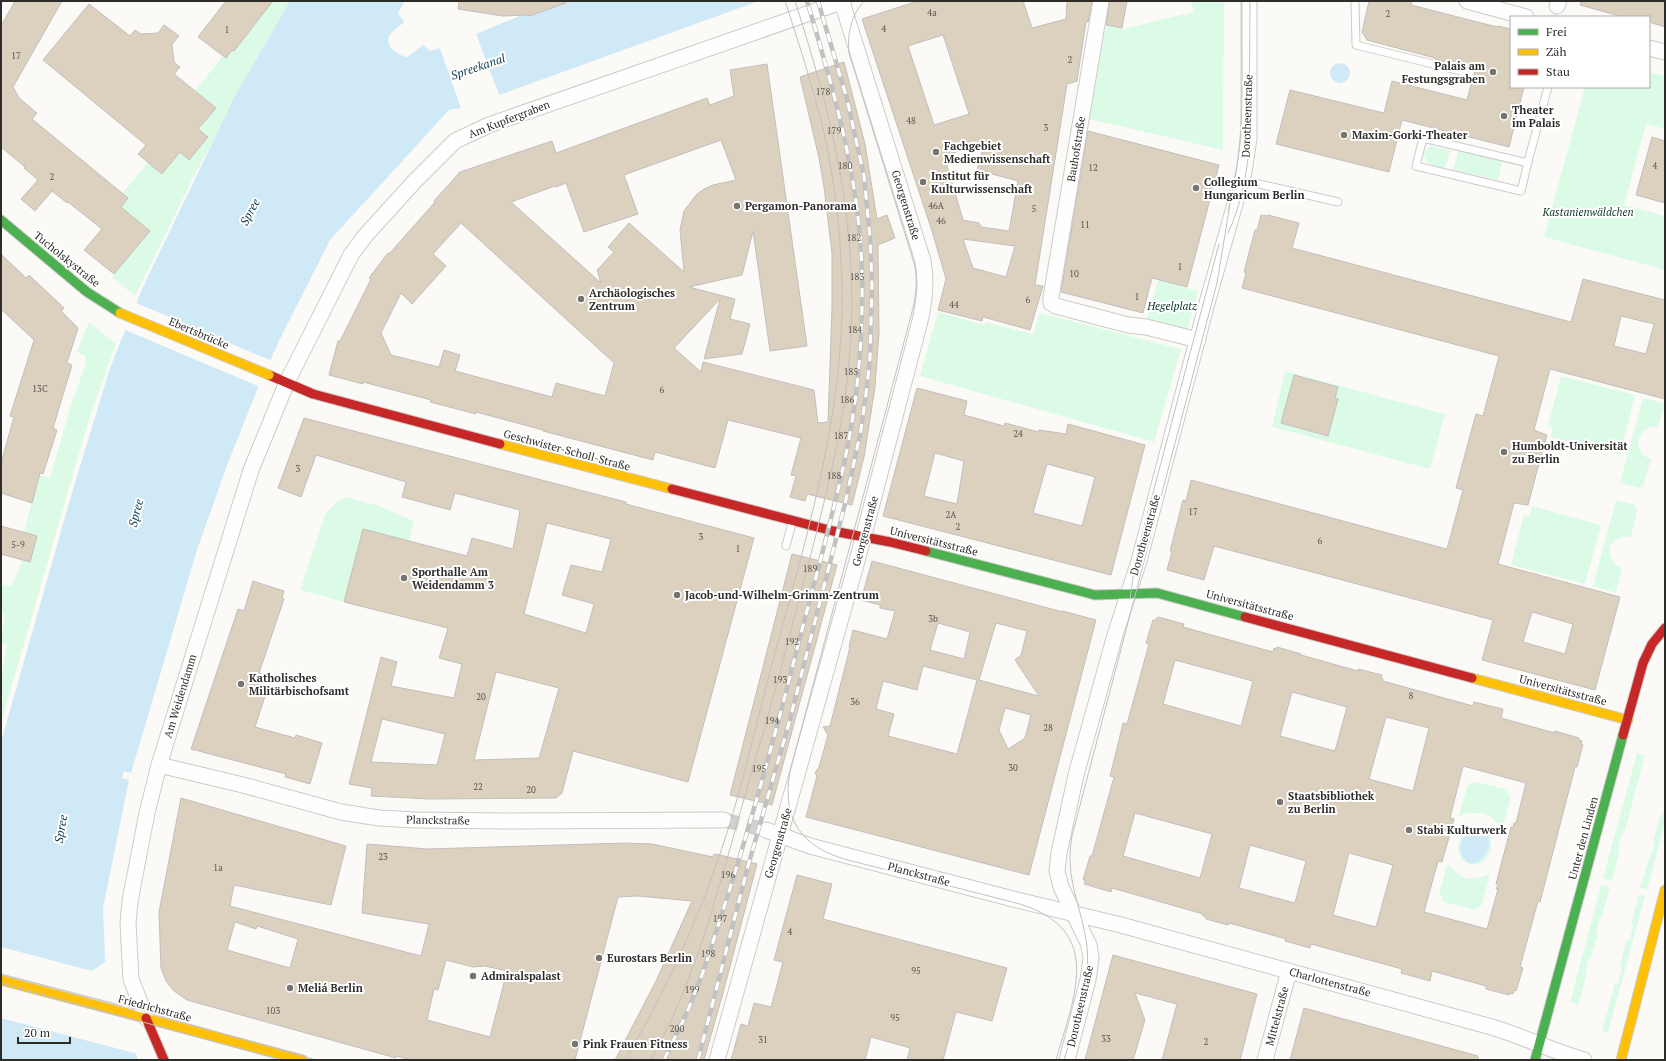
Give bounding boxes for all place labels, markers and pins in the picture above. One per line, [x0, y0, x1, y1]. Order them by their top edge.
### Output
place label: Palais am Festungsgraben [1402, 59, 1486, 86]
marker: Palais am Festungsgraben [1488, 67, 1498, 77]
place label: Theater im Palais [1512, 103, 1560, 130]
marker: Theater im Palais [1499, 111, 1509, 121]
place label: Maxim-Gorki-Theater [1352, 128, 1468, 142]
marker: Maxim-Gorki-Theater [1339, 130, 1349, 140]
place label: Fachgebiet Medienwissenschaft [944, 139, 1051, 166]
marker: Fachgebiet Medienwissenschaft [931, 147, 941, 157]
place label: Institut für Kulturwissenschaft [931, 169, 1033, 196]
place label: Collegium Hungaricum Berlin [1204, 175, 1305, 202]
marker: Institut für Kulturwissenschaft [918, 177, 928, 187]
marker: Collegium Hungaricum Berlin [1191, 183, 1201, 193]
place label: Pergamon-Panorama [745, 199, 857, 213]
marker: Pergamon-Panorama [732, 201, 742, 211]
place label: Archäologisches Zentrum [589, 286, 675, 313]
marker: Archäologisches Zentrum [576, 294, 586, 304]
place label: Humboldt-Universität zu Berlin [1512, 439, 1628, 466]
marker: Humboldt-Universität zu Berlin [1499, 447, 1509, 457]
place label: Sporthalle Am Weidendamm 3 [412, 565, 494, 592]
marker: Sporthalle Am Weidendamm 3 [399, 573, 409, 583]
place label: Jacob-und-Wilhelm-Grimm-Zentrum [685, 588, 880, 602]
marker: Jacob-und-Wilhelm-Grimm-Zentrum [672, 590, 682, 600]
place label: Katholisches Militärbischofsamt [249, 671, 350, 698]
marker: Katholisches Militärbischofsamt [236, 679, 246, 689]
place label: Staatsbibliothek zu Berlin [1288, 789, 1375, 816]
marker: Staatsbibliothek zu Berlin [1275, 797, 1285, 807]
place label: Stabi Kulturwerk [1417, 823, 1507, 837]
marker: Stabi Kulturwerk [1404, 825, 1414, 835]
place label: Eurostars Berlin [607, 951, 692, 965]
marker: Eurostars Berlin [594, 953, 604, 963]
place label: Admiralspalast [481, 969, 561, 983]
marker: Admiralspalast [468, 971, 478, 981]
place label: Meliá Berlin [298, 981, 363, 995]
marker: Meliá Berlin [285, 983, 295, 993]
place label: Pink Frauen Fitness [583, 1037, 687, 1051]
marker: Pink Frauen Fitness [570, 1039, 580, 1049]

